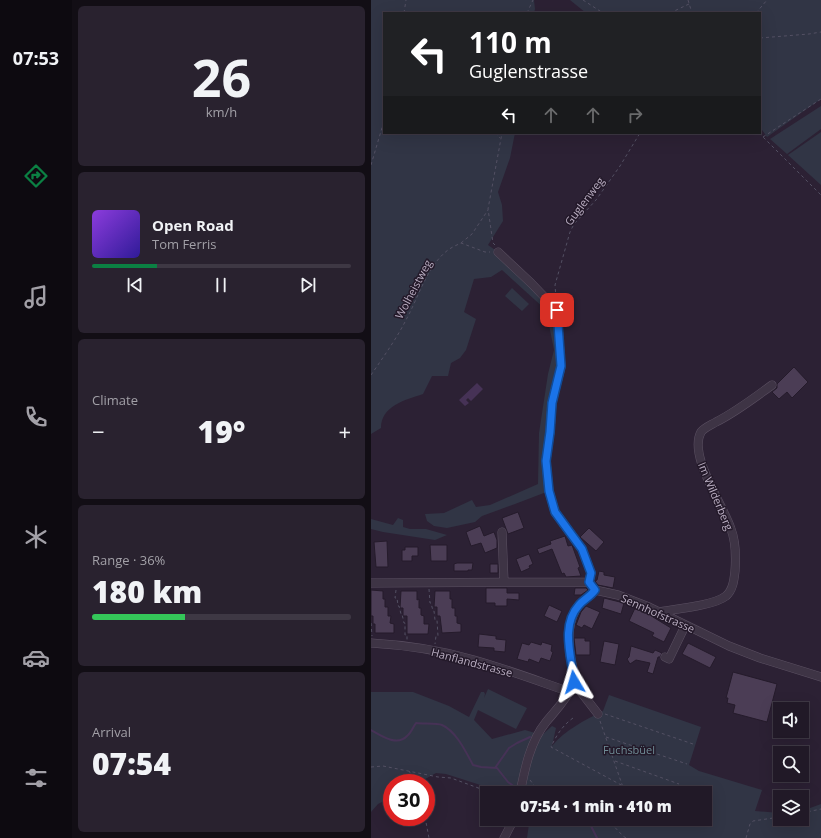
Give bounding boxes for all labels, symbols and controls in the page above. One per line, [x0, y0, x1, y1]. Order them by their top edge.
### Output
text: 110 m [469, 23, 552, 61]
icon: left [403, 28, 455, 80]
text: 26 [192, 41, 251, 112]
text: 07:53 [13, 46, 59, 70]
text: Guglenstrasse [469, 59, 588, 83]
text: km/h [206, 103, 237, 121]
icon: left [498, 104, 520, 126]
icon: ahead [540, 104, 562, 126]
icon: ahead [582, 104, 604, 126]
icon: right [624, 104, 646, 126]
icon: directions [22, 162, 50, 190]
street label: Guglenweg [561, 174, 607, 228]
text: Open Road [152, 215, 234, 235]
text: Tom Ferris [152, 235, 217, 253]
street label: Wolheistweg [391, 257, 435, 321]
icon: previous [124, 274, 146, 296]
icon: pause [210, 274, 232, 296]
icon: next [297, 274, 319, 296]
icon: music [22, 283, 50, 311]
pin [540, 293, 574, 327]
icon: arrive [546, 299, 568, 321]
text: Climate [92, 391, 138, 409]
icon: phone [22, 403, 50, 431]
text: 19° [198, 411, 245, 452]
text: − [92, 416, 105, 446]
text: + [338, 416, 351, 446]
street label: Im Wilderberg [695, 460, 737, 532]
icon: climate [22, 523, 50, 551]
text: Range · 36% [92, 551, 165, 569]
text: 180 km [92, 571, 202, 612]
street label: Sennhofstrasse [619, 590, 697, 636]
icon: car [22, 644, 50, 672]
street label: Hanflandstrasse [430, 644, 514, 680]
position arrow [553, 661, 595, 703]
map controls [773, 702, 809, 826]
button: sound [773, 702, 809, 738]
text: Arrival [92, 723, 131, 741]
park label: Fuchsbüel [603, 742, 655, 757]
text: 07:54 [92, 743, 171, 784]
button: search [773, 746, 809, 782]
icon: filters [22, 764, 50, 792]
speed limit sign: 30 [383, 774, 435, 826]
button: layers [773, 790, 809, 826]
text: 07:54 · 1 min · 410 m [520, 796, 672, 816]

